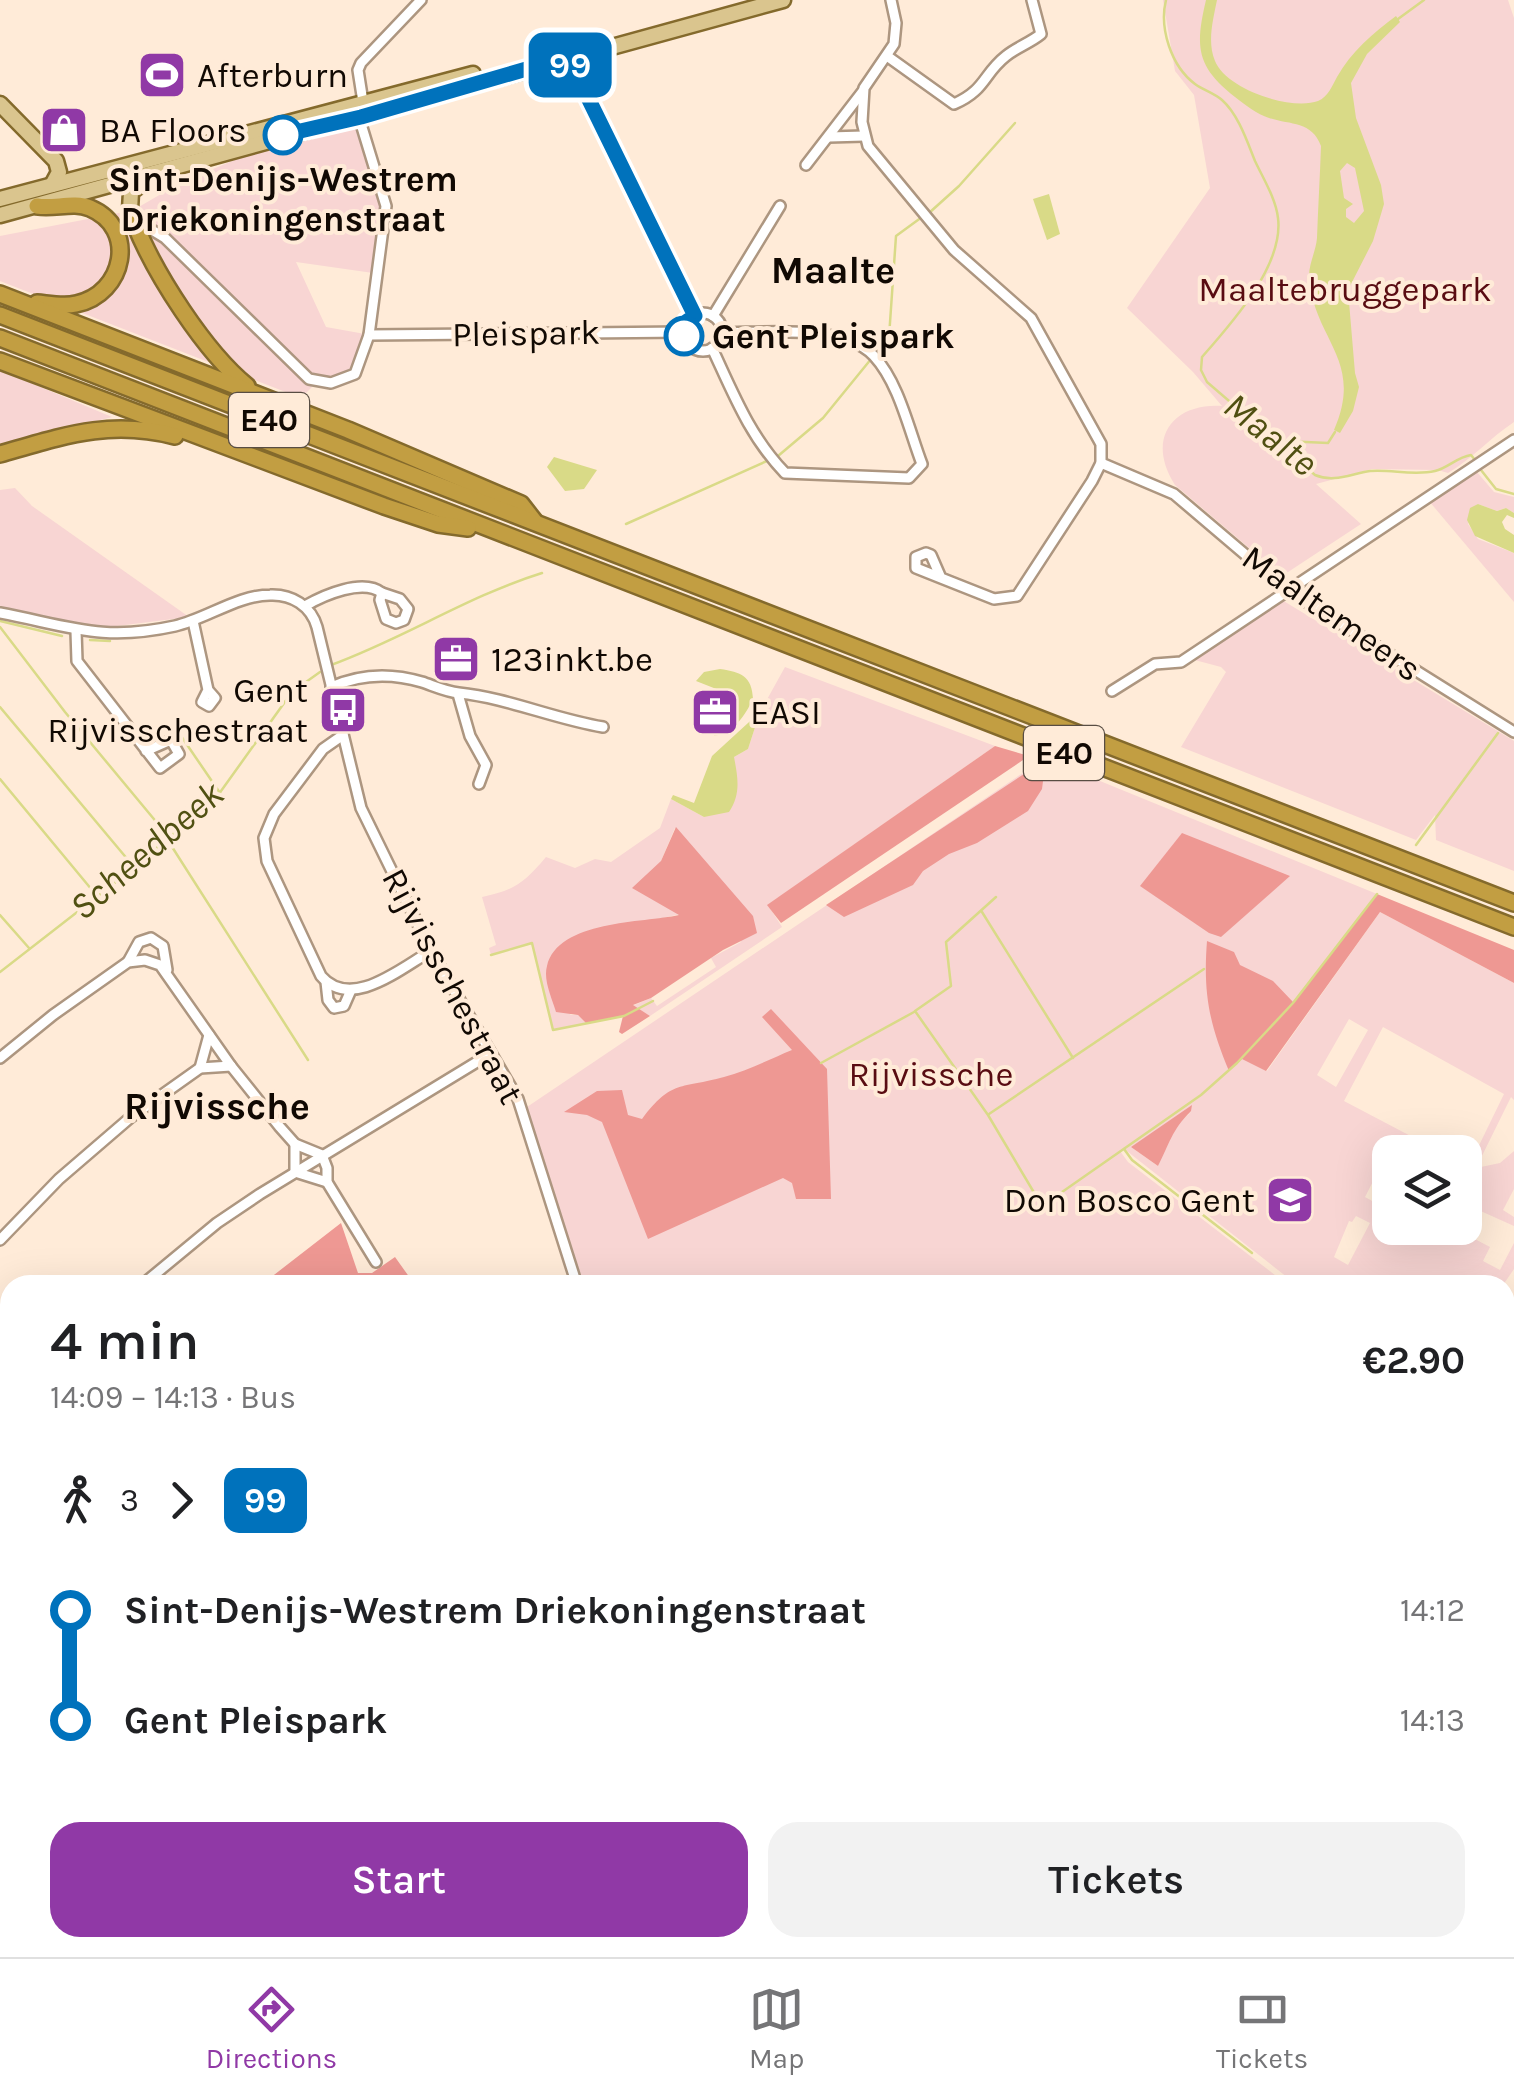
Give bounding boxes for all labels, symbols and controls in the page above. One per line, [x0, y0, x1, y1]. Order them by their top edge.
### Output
line badge: 99 [525, 32, 615, 98]
text: 99 [549, 45, 591, 86]
sports icon: Afterburn [136, 49, 188, 101]
place label: Afterburn [197, 55, 348, 96]
shop icon: BA Floors [38, 104, 90, 156]
place label: BA Floors [99, 110, 247, 151]
marker: Sint-Denijs-Westrem Driekoningenstraat [264, 116, 302, 154]
place label: Sint-Denijs-Westrem Driekoningenstraat [108, 159, 458, 241]
district label: Maalte [771, 248, 895, 293]
park label: Maaltebruggepark [1198, 269, 1492, 310]
street label: Pleispark [452, 312, 600, 355]
place label: Gent Pleispark [712, 316, 955, 357]
marker: Gent Pleispark [665, 317, 703, 355]
water label: Maalte [1215, 383, 1327, 486]
road number: E40 [229, 393, 309, 447]
street label: Maaltemeers [1234, 537, 1429, 690]
office icon: 123inkt.be [430, 633, 482, 685]
place label: 123inkt.be [491, 639, 653, 680]
place label: Gent Rijvisschestraat [47, 670, 308, 751]
bus stop icon: Gent Rijvisschestraat [317, 684, 369, 736]
office icon: EASI [689, 686, 741, 738]
place label: EASI [750, 692, 821, 733]
road number: E40 [1024, 726, 1104, 780]
water label: Scheedbeek [60, 771, 233, 929]
street label: Rijvisschestraat [373, 862, 532, 1111]
park label: Rijvissche [849, 1054, 1013, 1095]
district label: Rijvissche [124, 1084, 310, 1129]
map controls [1372, 1135, 1482, 1245]
button: layers [1372, 1135, 1482, 1245]
school or university icon: Don Bosco Gent [1264, 1174, 1316, 1226]
place label: Don Bosco Gent [1004, 1180, 1255, 1221]
text: 4 min [50, 1309, 199, 1373]
text: €2.90 [1363, 1338, 1465, 1383]
text: 14:09 – 14:13 · Bus [50, 1379, 296, 1416]
icon: walk [50, 1473, 105, 1528]
icon: forward [154, 1473, 209, 1528]
text: 99 [244, 1480, 287, 1521]
text: 3 [120, 1482, 139, 1519]
text: Sint-Denijs-Westrem Driekoningenstraat [124, 1588, 866, 1633]
text: 14:12 [1400, 1592, 1465, 1629]
text: Gent Pleispark [124, 1698, 387, 1743]
text: 14:13 [1400, 1702, 1465, 1739]
button: Start [50, 1822, 748, 1937]
button: Tickets [768, 1822, 1465, 1937]
tab: Directions [206, 1982, 337, 2075]
tab: Map [749, 1982, 804, 2075]
tab: Tickets [1216, 1982, 1308, 2075]

